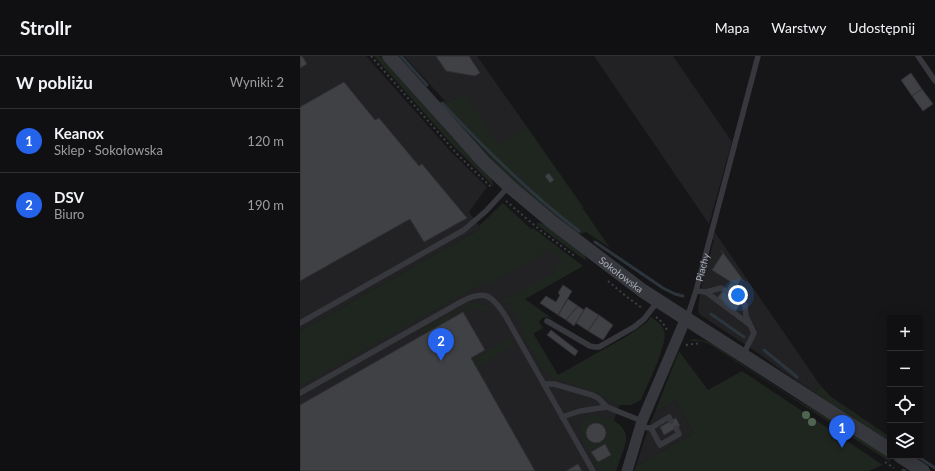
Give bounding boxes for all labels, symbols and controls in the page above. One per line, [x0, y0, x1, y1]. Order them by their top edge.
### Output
text: Strollr [20, 16, 71, 39]
text: Mapa [715, 19, 749, 36]
text: Warstwy [771, 19, 826, 36]
text: Udostępnij [848, 19, 915, 36]
text: W pobliżu [16, 72, 93, 93]
text: Wyniki: 2 [230, 74, 284, 90]
text: Keanox [54, 124, 104, 142]
text: 1 [25, 133, 33, 149]
text: 120 m [247, 133, 284, 149]
text: Sklep · Sokołowska [54, 142, 163, 158]
text: DSV [54, 188, 84, 206]
text: 2 [25, 197, 33, 213]
text: 190 m [247, 197, 284, 213]
text: Biuro [54, 206, 84, 222]
street label: Piachy [693, 251, 712, 283]
street label: Sokołowska [597, 254, 646, 295]
your location [728, 285, 748, 305]
map controls [887, 315, 923, 459]
button: + [887, 315, 923, 351]
pin: 2 [428, 328, 454, 361]
button: − [887, 351, 923, 387]
button: locate [887, 387, 923, 423]
pin: 1 [829, 415, 855, 448]
button: layers [887, 423, 923, 459]

